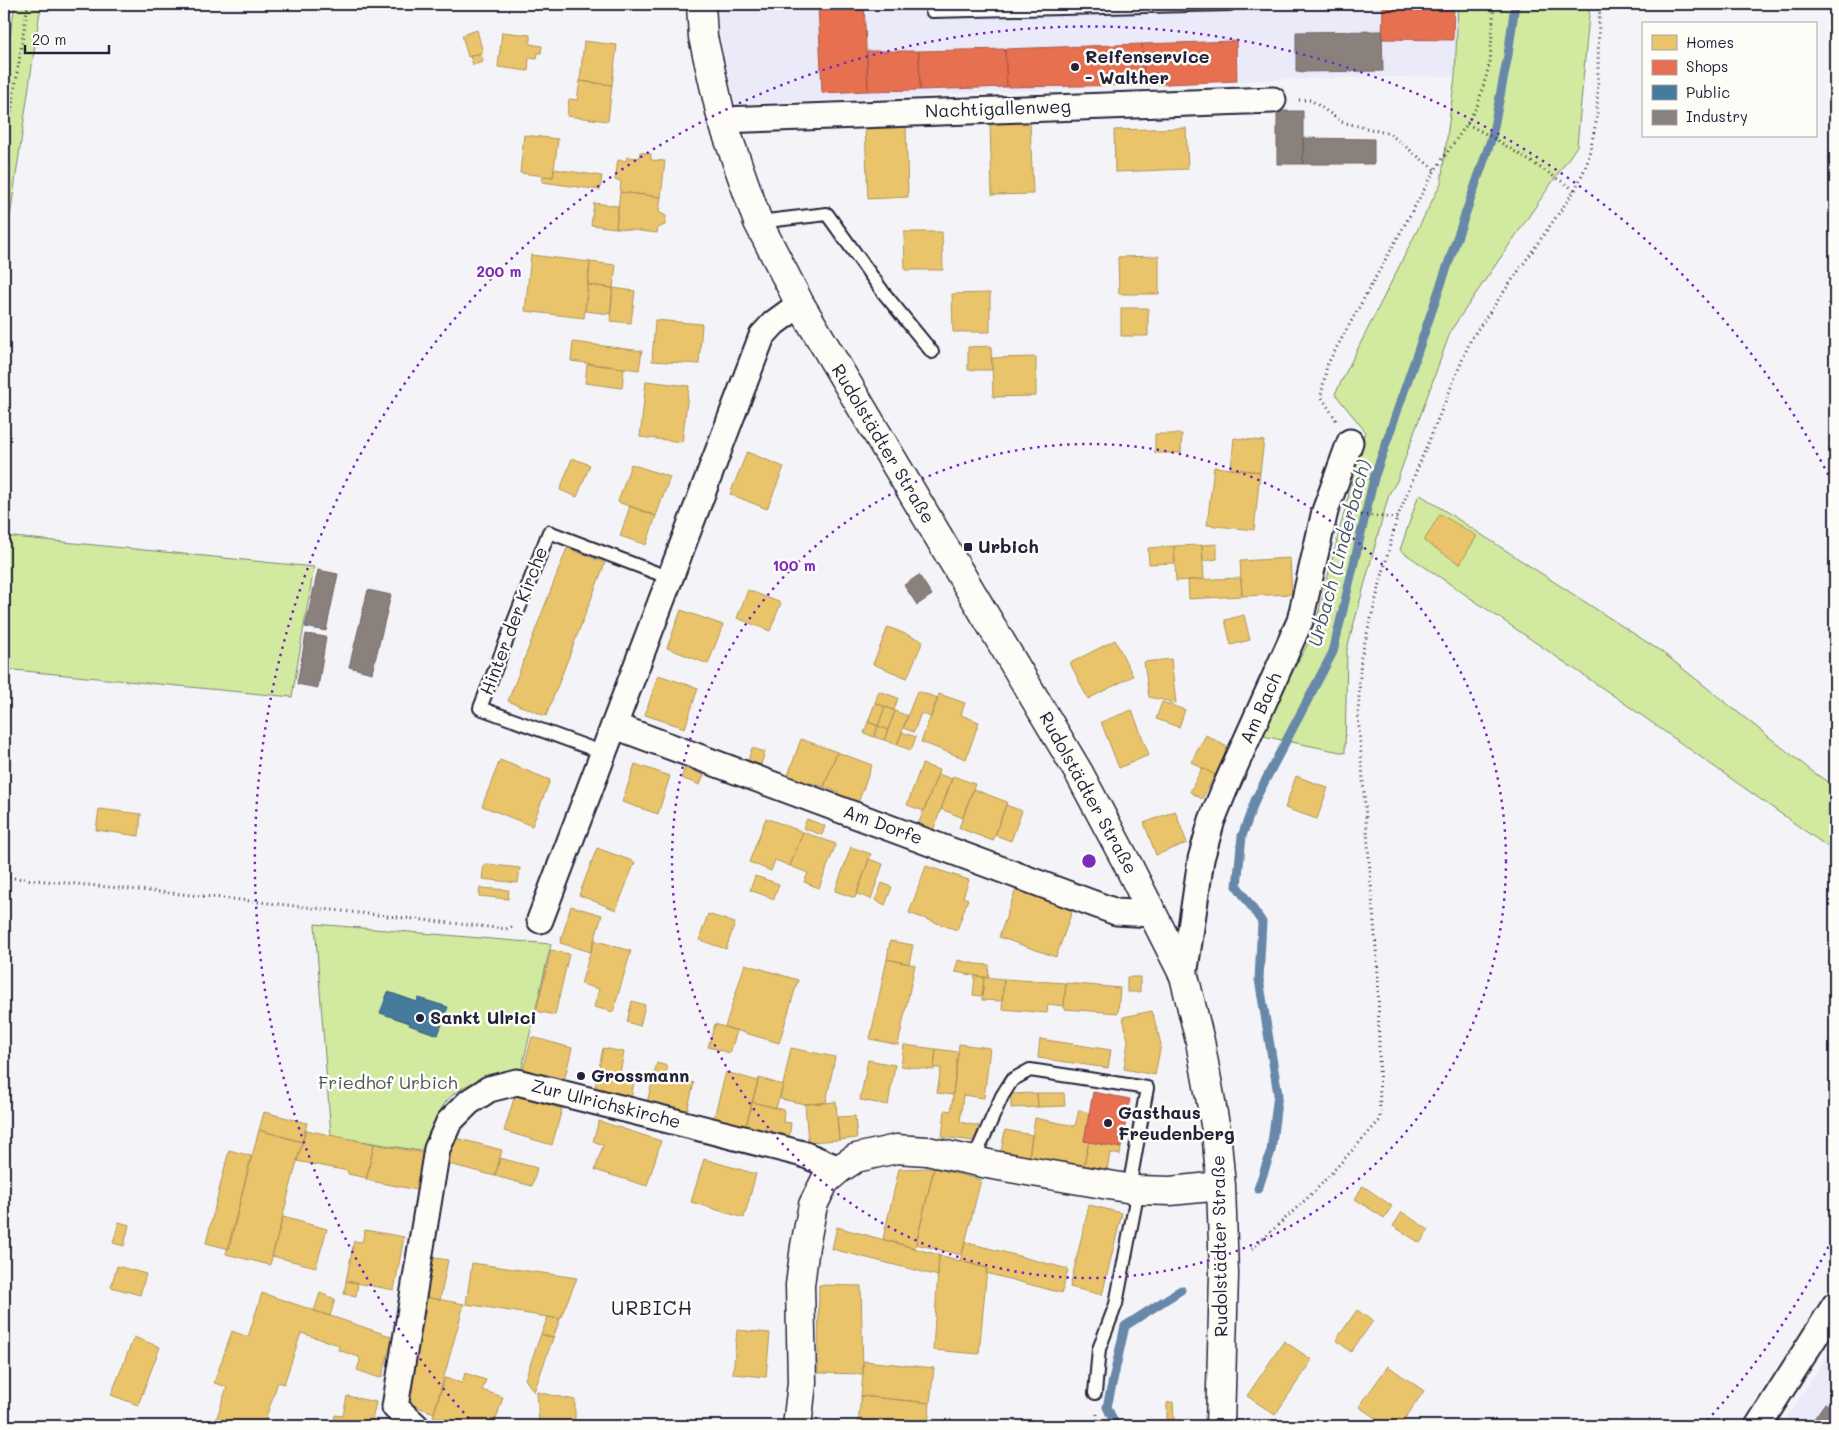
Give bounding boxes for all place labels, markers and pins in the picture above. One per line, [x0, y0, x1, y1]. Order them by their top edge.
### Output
place label: Reifenservice - Walther [1085, 44, 1210, 89]
marker: Reifenservice - Walther [1069, 61, 1081, 73]
place label: Urbich [978, 534, 1039, 558]
marker: Urbich [962, 541, 974, 553]
centre of rings [1080, 852, 1098, 870]
place label: Sankt Ulrici [430, 1005, 537, 1029]
marker: Sankt Ulrici [414, 1012, 426, 1024]
place label: Grossmann [591, 1063, 689, 1087]
marker: Grossmann [575, 1070, 587, 1082]
place label: Gasthaus Freudenberg [1118, 1100, 1235, 1145]
marker: Gasthaus Freudenberg [1102, 1117, 1114, 1129]

